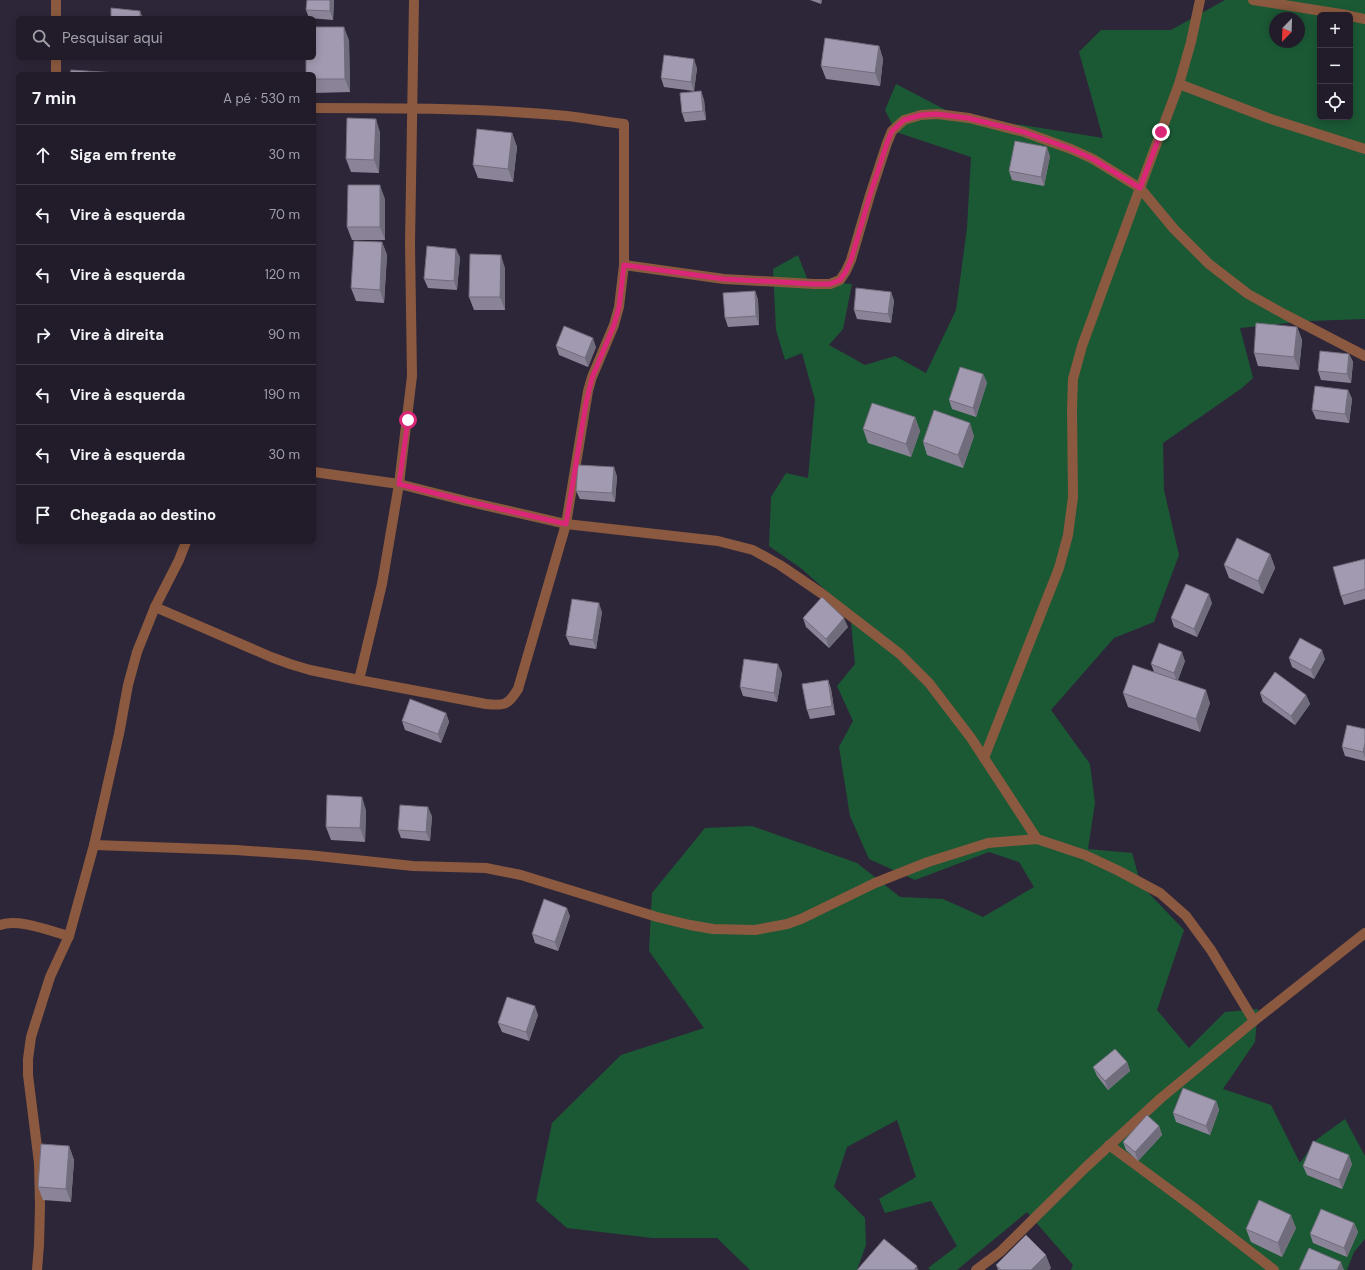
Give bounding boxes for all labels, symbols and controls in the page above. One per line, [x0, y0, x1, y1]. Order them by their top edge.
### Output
north arrow [1269, 12, 1305, 48]
map controls [1317, 12, 1353, 120]
button: + [1317, 12, 1353, 48]
search box [16, 16, 316, 60]
icon: search [30, 27, 52, 49]
text: Pesquisar aqui [62, 28, 163, 48]
button: − [1317, 48, 1353, 84]
button: locate [1317, 84, 1353, 120]
text: 7 min [32, 87, 76, 109]
text: A pé · 530 m [223, 90, 300, 107]
route end [1152, 123, 1170, 141]
icon: ahead [32, 144, 54, 166]
text: Siga em frente [70, 145, 176, 165]
text: 30 m [268, 146, 300, 163]
icon: left [32, 204, 54, 226]
text: Vire à esquerda [70, 205, 185, 225]
text: 70 m [269, 206, 300, 223]
icon: left [32, 264, 54, 286]
text: Vire à esquerda [70, 265, 185, 285]
text: 120 m [265, 266, 300, 283]
icon: right [32, 324, 54, 346]
text: Vire à direita [70, 325, 164, 345]
text: 90 m [268, 326, 300, 343]
icon: left [32, 384, 54, 406]
text: Vire à esquerda [70, 385, 185, 405]
text: 190 m [264, 386, 300, 403]
route start [399, 411, 417, 429]
icon: left [32, 444, 54, 466]
text: Vire à esquerda [70, 445, 185, 465]
text: 30 m [268, 446, 300, 463]
icon: arrive [32, 504, 54, 526]
text: Chegada ao destino [70, 505, 216, 525]

